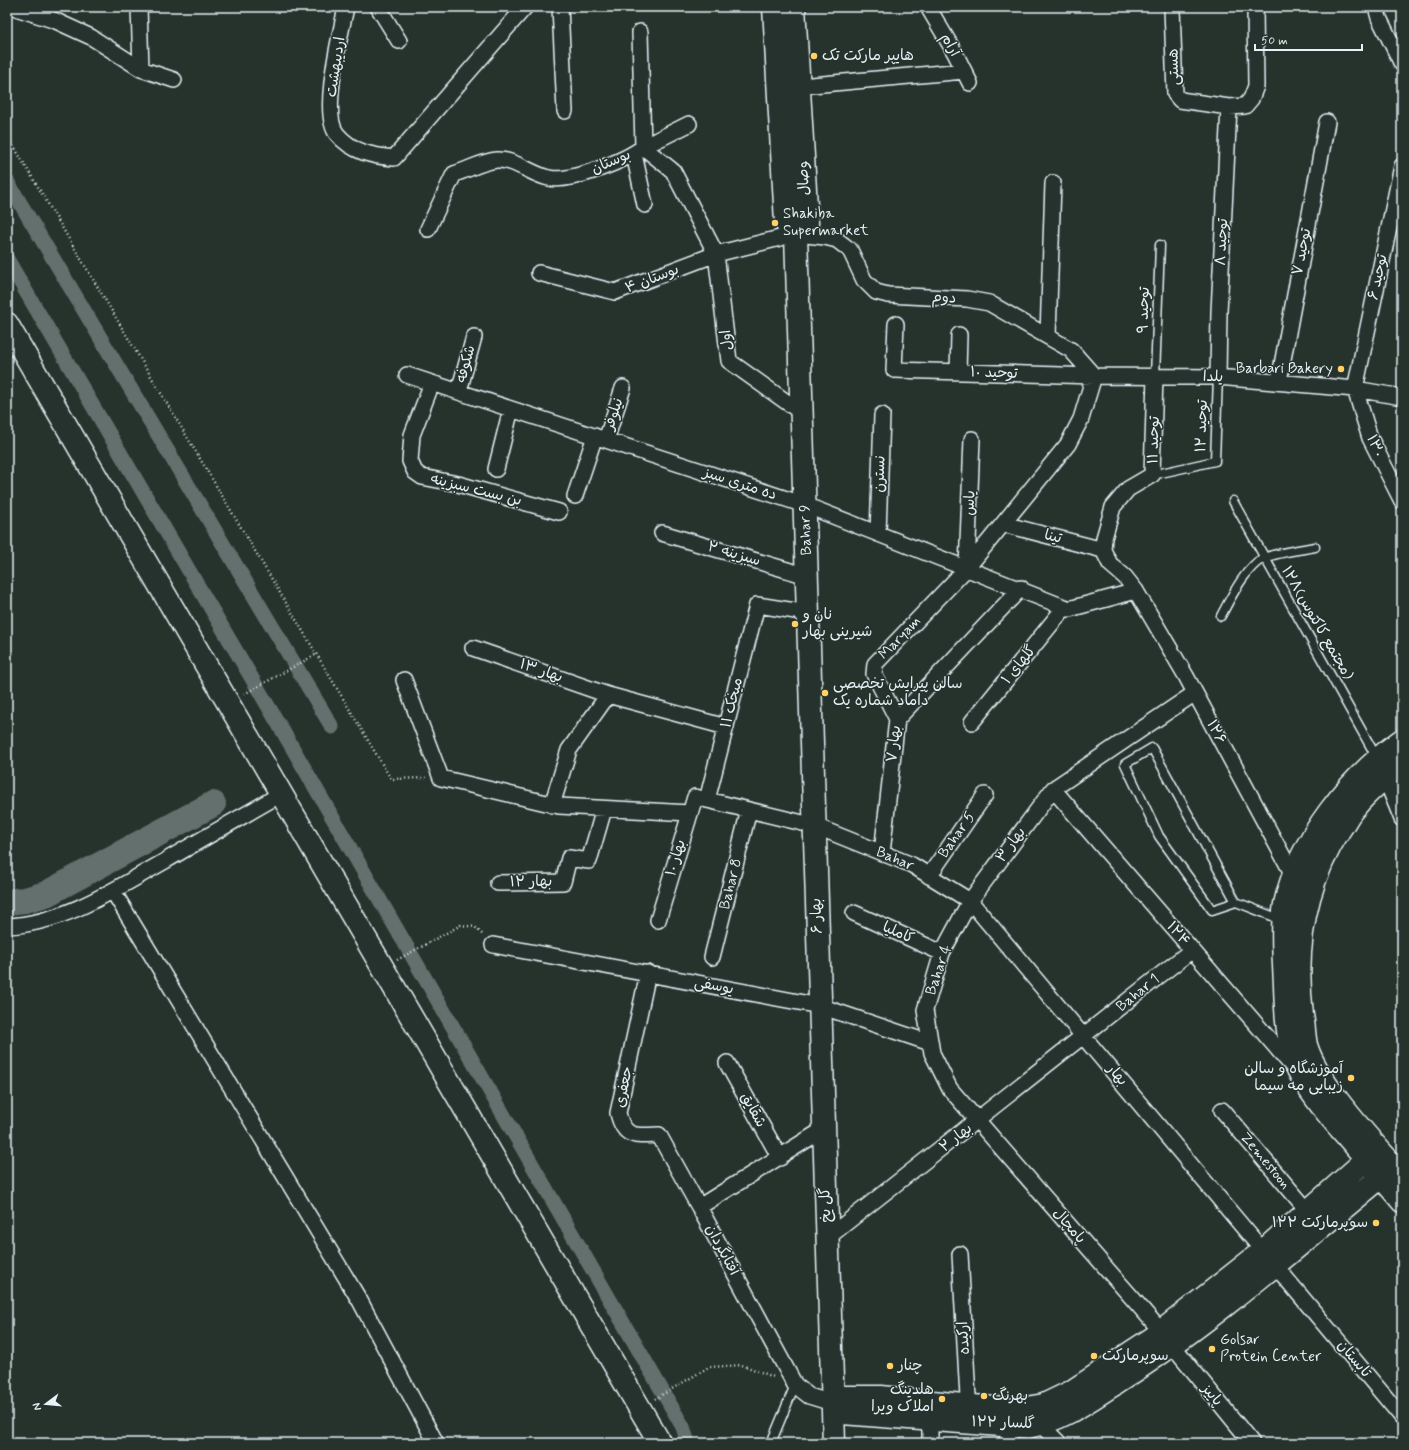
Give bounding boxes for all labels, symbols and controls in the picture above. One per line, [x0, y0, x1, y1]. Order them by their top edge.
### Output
scale bar [1255, 26, 1362, 52]
street label: آرام [935, 30, 965, 61]
text: 50 m [1261, 33, 1288, 49]
street label: اردیبهشت [321, 35, 351, 99]
place label: هایپر مارکت تک [822, 46, 914, 66]
street label: هستی [1163, 48, 1185, 86]
marker: هایپر مارکت تک [809, 51, 819, 61]
street label: بوستان [588, 145, 634, 179]
street label: وصال [793, 160, 815, 196]
place label: Shakiba Supermarket [783, 204, 869, 241]
street label: توحید ۸ [1211, 217, 1233, 266]
marker: Shakiba Supermarket [770, 218, 780, 228]
street label: توحید ۷ [1288, 226, 1317, 277]
street label: توحید ۶ [1363, 252, 1393, 302]
street label: بوستان ۴ [622, 260, 682, 298]
street label: توحید ۹ [1133, 286, 1155, 334]
street label: دوم [931, 287, 957, 310]
street label: اول [716, 329, 738, 351]
street label: شکوفه [451, 343, 481, 385]
place label: Barbari Bakery [1236, 359, 1333, 379]
street label: توحید ۱۰ [970, 362, 1019, 384]
marker: Barbari Bakery [1336, 364, 1346, 374]
street label: یلدا [1202, 367, 1224, 387]
street label: نیلوفر [599, 395, 629, 434]
street label: توحید ۱۲ [1191, 399, 1213, 453]
street label: توحید ۱۱ [1143, 415, 1165, 464]
street label: ۱۳۰ [1361, 432, 1389, 460]
street label: نسترن [869, 455, 891, 493]
street label: ده متری سبز [699, 462, 779, 505]
street label: بن بست سبزینه [428, 469, 524, 511]
street label: یاس [960, 490, 980, 516]
street label: Bahar 9 [795, 504, 817, 556]
street label: تینا [1042, 525, 1065, 549]
street label: سبزینه ۲ [705, 537, 763, 571]
street label: ۱۲۸(مجتمع کاکتوس) [1276, 562, 1358, 684]
place label: نان و شیرینی بهار [802, 605, 872, 642]
street label: Maryam [874, 612, 926, 664]
marker: نان و شیرینی بهار [790, 619, 800, 629]
street label: گلهای ۱ [997, 641, 1041, 689]
street label: بهار ۱۳ [517, 654, 565, 688]
place label: سالن پیرایش تخصصی داماد شماره یک [833, 674, 963, 711]
street label: میخک ۱۱ [716, 676, 748, 730]
marker: سالن پیرایش تخصصی داماد شماره یک [820, 688, 830, 698]
street label: ۱۲۶ [1201, 716, 1231, 748]
street label: بهار ۷ [882, 724, 906, 764]
street label: Bahar 5 [934, 808, 980, 862]
street label: بهار ۳ [991, 823, 1031, 867]
street label: بهار ۱۰ [661, 837, 691, 879]
street label: Bahar [873, 842, 917, 876]
street label: Bahar 8 [715, 856, 747, 912]
street label: بهار ۱۲ [510, 872, 552, 892]
street label: بهار ۶ [806, 898, 828, 934]
street label: کاملیا [879, 917, 917, 949]
street label: ۱۲۴ [1162, 917, 1194, 951]
street label: Bahar 4 [921, 942, 957, 998]
street label: Bahar 1 [1112, 969, 1164, 1017]
street label: یوسفی [693, 972, 735, 1000]
street label: بهار [1101, 1059, 1132, 1090]
place label: آموزشگاه و سالن زیبایی مه سیما [1244, 1059, 1344, 1096]
street label: جعفری [610, 1065, 638, 1109]
marker: آموزشگاه و سالن زیبایی مه سیما [1346, 1073, 1356, 1083]
street label: شقایق [735, 1089, 771, 1131]
street label: بهار ۲ [935, 1119, 977, 1157]
street label: Zemestoon [1235, 1128, 1295, 1194]
street label: گل یخ [815, 1187, 837, 1223]
street label: پامچال [1048, 1204, 1090, 1248]
place label: سوپرمارکت ۱۲۲ [1272, 1213, 1368, 1233]
marker: سوپرمارکت ۱۲۲ [1371, 1218, 1381, 1228]
street label: آفتابگردان [700, 1221, 744, 1280]
street label: ارکیده [953, 1321, 975, 1355]
place label: Golsar Protein Center [1220, 1330, 1322, 1367]
street label: تابستان [1332, 1336, 1376, 1382]
marker: Golsar Protein Center [1207, 1344, 1217, 1354]
place label: سوپرمارکت [1102, 1346, 1169, 1366]
marker: سوپرمارکت [1089, 1351, 1099, 1361]
place label: چنار [897, 1356, 923, 1376]
marker: چنار [885, 1361, 895, 1371]
street label: پاییز [1195, 1378, 1227, 1410]
place label: هلدینگ املاک ویرا [871, 1380, 934, 1417]
north arrow [26, 1384, 66, 1424]
place label: بهرنگ [992, 1386, 1028, 1406]
marker: بهرنگ [979, 1391, 989, 1401]
marker: هلدینگ املاک ویرا [937, 1394, 947, 1404]
text: N [30, 1401, 45, 1412]
street label: گلسار ۱۲۲ [971, 1412, 1035, 1434]

